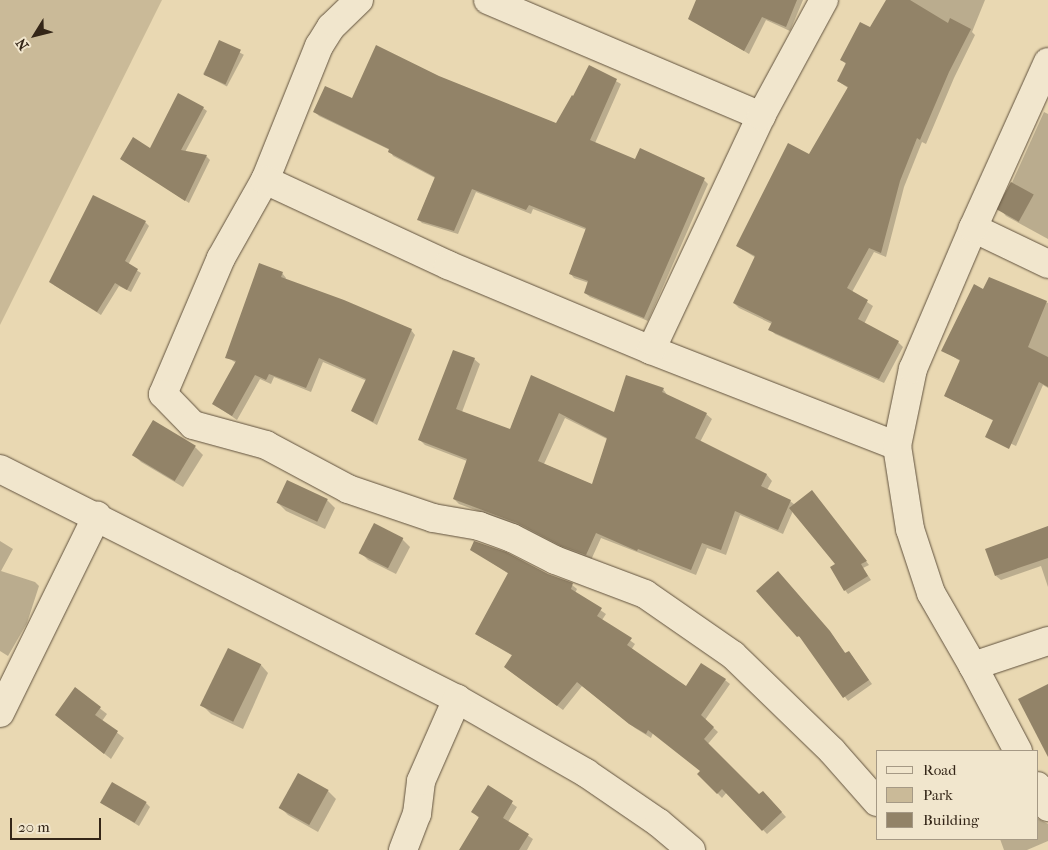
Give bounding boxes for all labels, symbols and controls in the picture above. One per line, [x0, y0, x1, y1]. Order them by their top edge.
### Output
north arrow [10, 10, 60, 60]
text: N [12, 35, 32, 53]
legend [876, 750, 1038, 840]
text: Road [923, 761, 956, 779]
text: Park [923, 786, 953, 804]
scale bar [12, 808, 104, 840]
text: Building [923, 811, 979, 829]
text: 20 m [18, 818, 50, 836]

